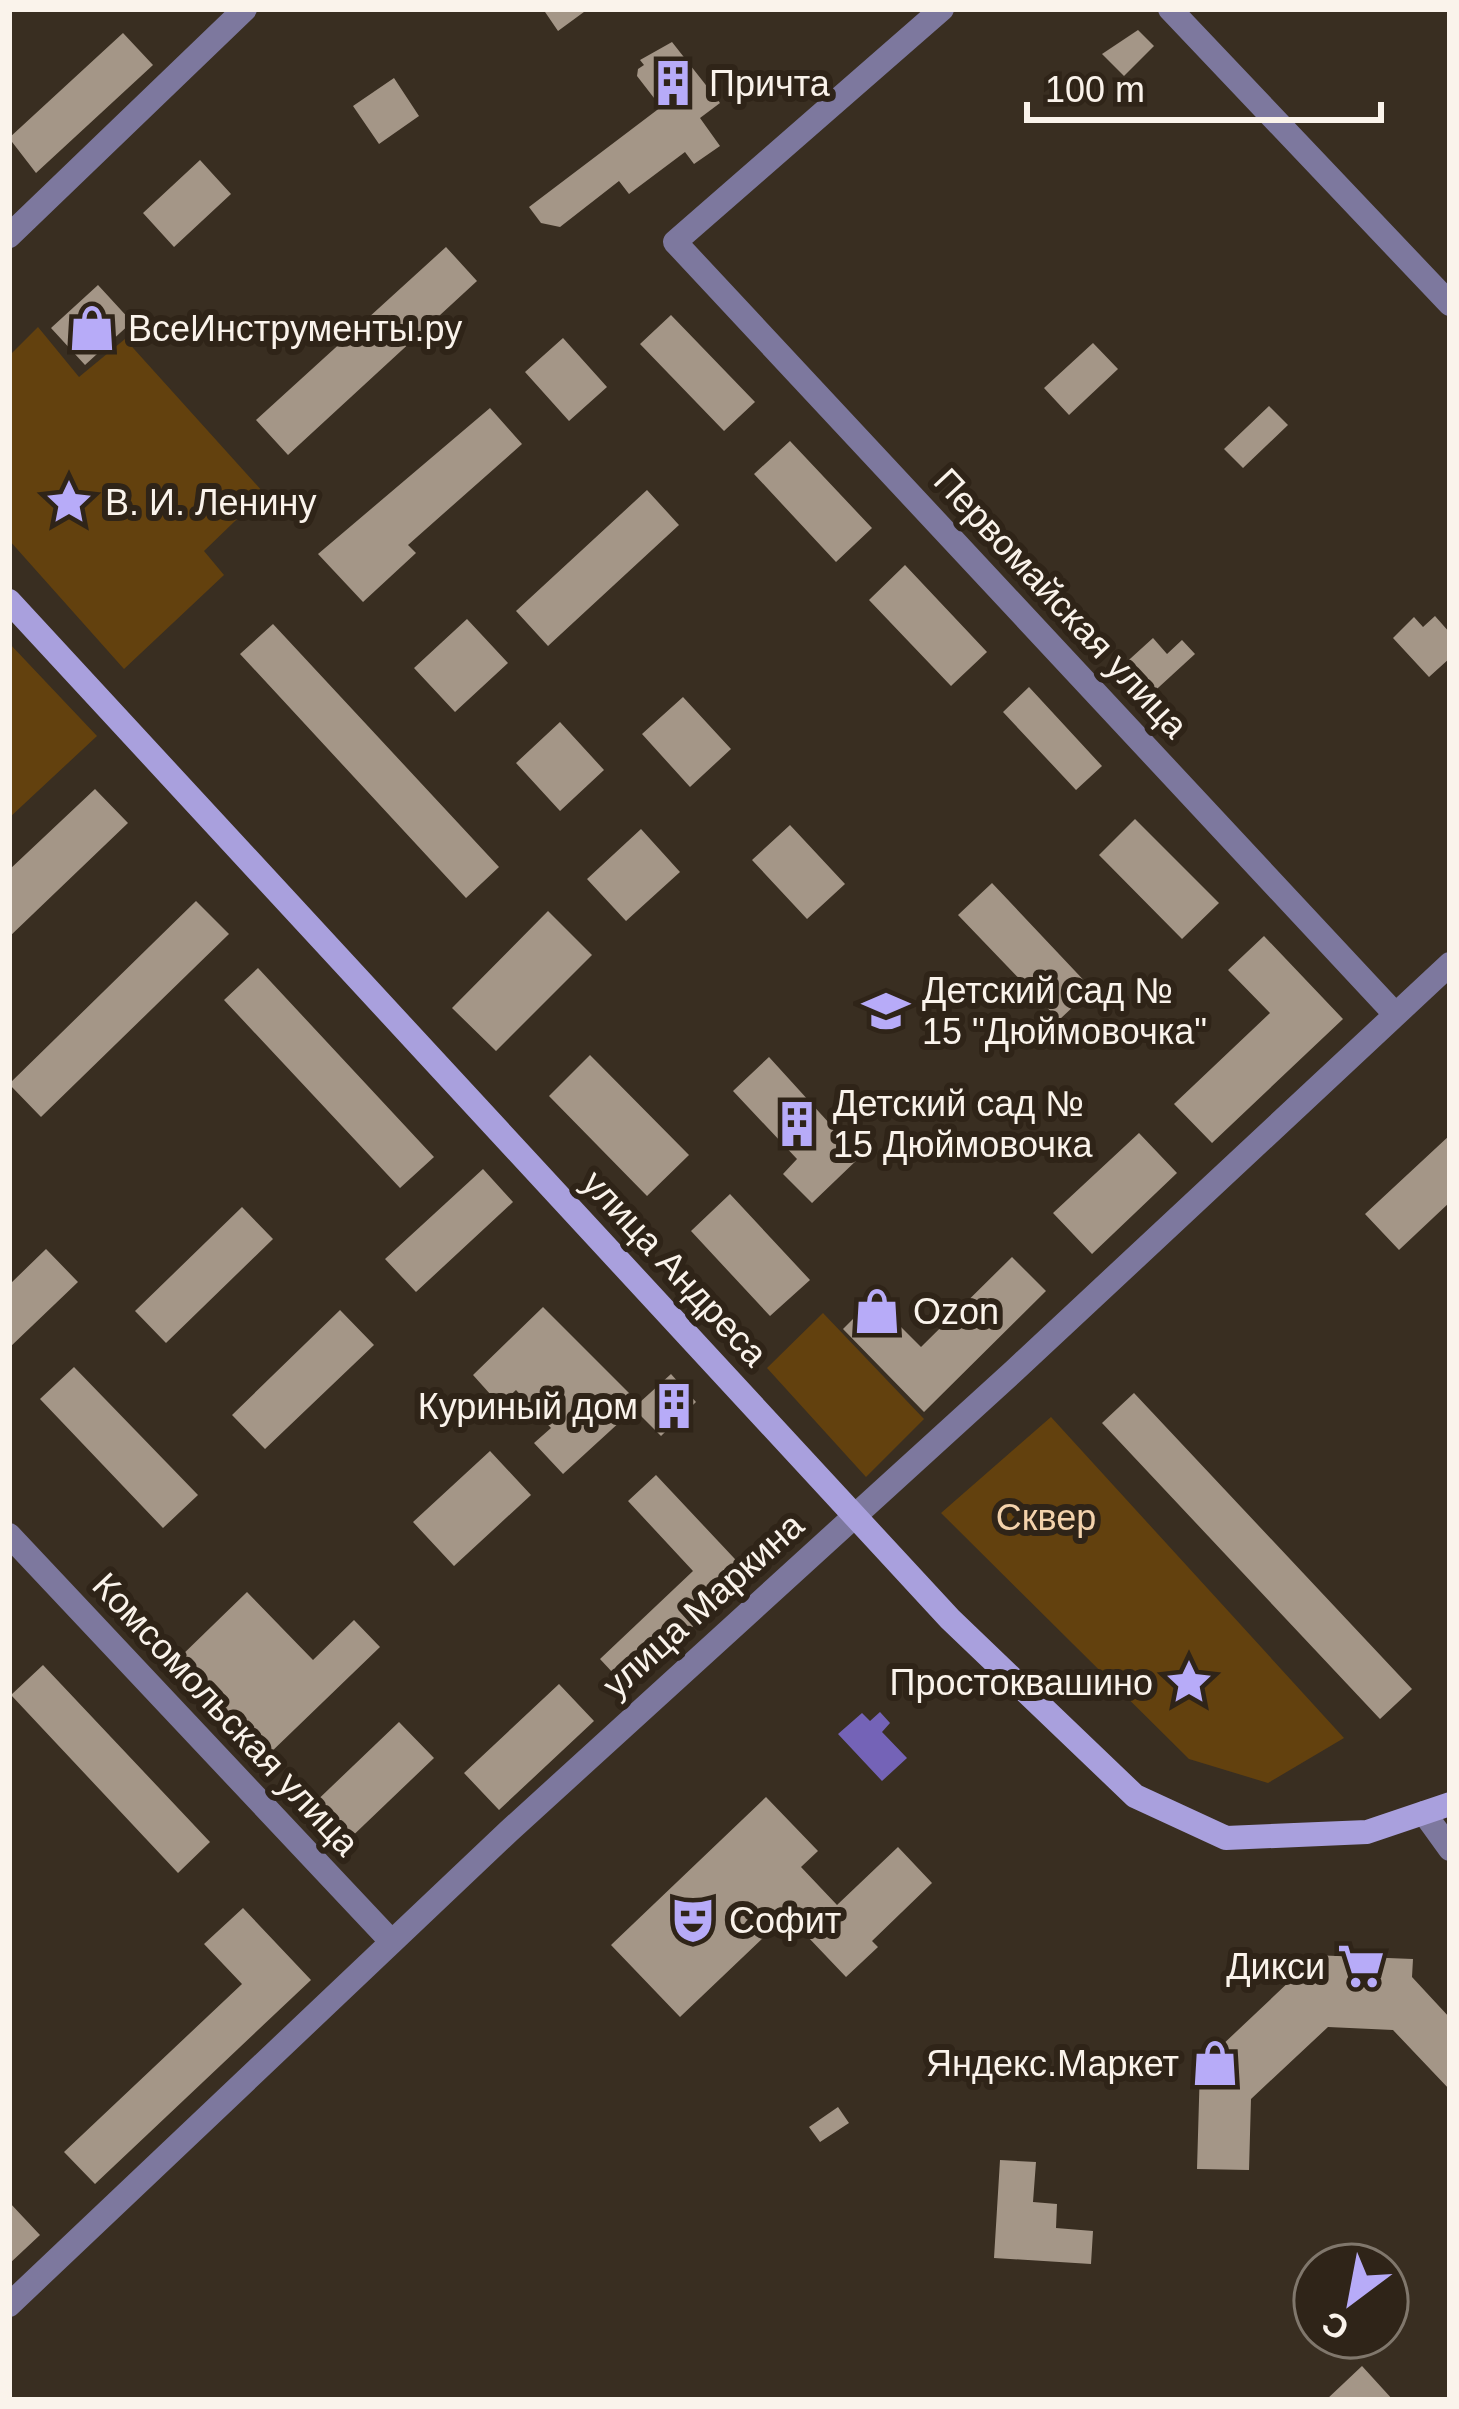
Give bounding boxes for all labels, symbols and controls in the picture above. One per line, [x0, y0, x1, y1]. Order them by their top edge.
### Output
scale bar [1027, 48, 1381, 122]
building icon: Причта [648, 58, 698, 108]
place label: Причта [709, 63, 831, 104]
text: 100 m [1045, 69, 1145, 110]
shop icon: ВсеИнструменты.ру [67, 303, 117, 353]
place label: ВсеИнструменты.ру [128, 308, 462, 349]
street label: Первомайская улица [926, 460, 1197, 747]
place icon: В. И. Ленину [44, 477, 94, 527]
place label: В. И. Ленину [105, 482, 316, 523]
place label: Детский сад № 15 "Дюймовочка" [922, 970, 1207, 1052]
school or university icon: Детский сад № 15 "Дюймовочка" [861, 986, 911, 1036]
place label: Детский сад № 15 Дюймовочка [833, 1083, 1094, 1165]
building icon: Детский сад № 15 Дюймовочка [772, 1099, 822, 1149]
street label: улица Андреса [574, 1162, 777, 1375]
shop icon: Ozon [852, 1286, 902, 1336]
place label: Ozon [913, 1291, 999, 1332]
building icon: Куриный дом [649, 1381, 699, 1431]
place label: Куриный дом [418, 1386, 638, 1427]
park label: Сквер [996, 1497, 1096, 1538]
street label: улица Маркина [594, 1504, 812, 1706]
street label: Комсомольская улица [85, 1564, 368, 1864]
place icon: Простоквашино [1164, 1657, 1214, 1707]
place label: Простоквашино [890, 1662, 1153, 1703]
theatre icon: Софит [668, 1895, 718, 1945]
place label: Софит [729, 1900, 841, 1941]
supermarket icon: Дикси [1336, 1941, 1386, 1991]
place label: Дикси [1226, 1946, 1325, 1987]
shop icon: Яндекс.Маркет [1190, 2038, 1240, 2088]
place label: Яндекс.Маркет [926, 2043, 1179, 2084]
north arrow [1291, 2241, 1411, 2361]
text: С [1315, 2304, 1355, 2348]

